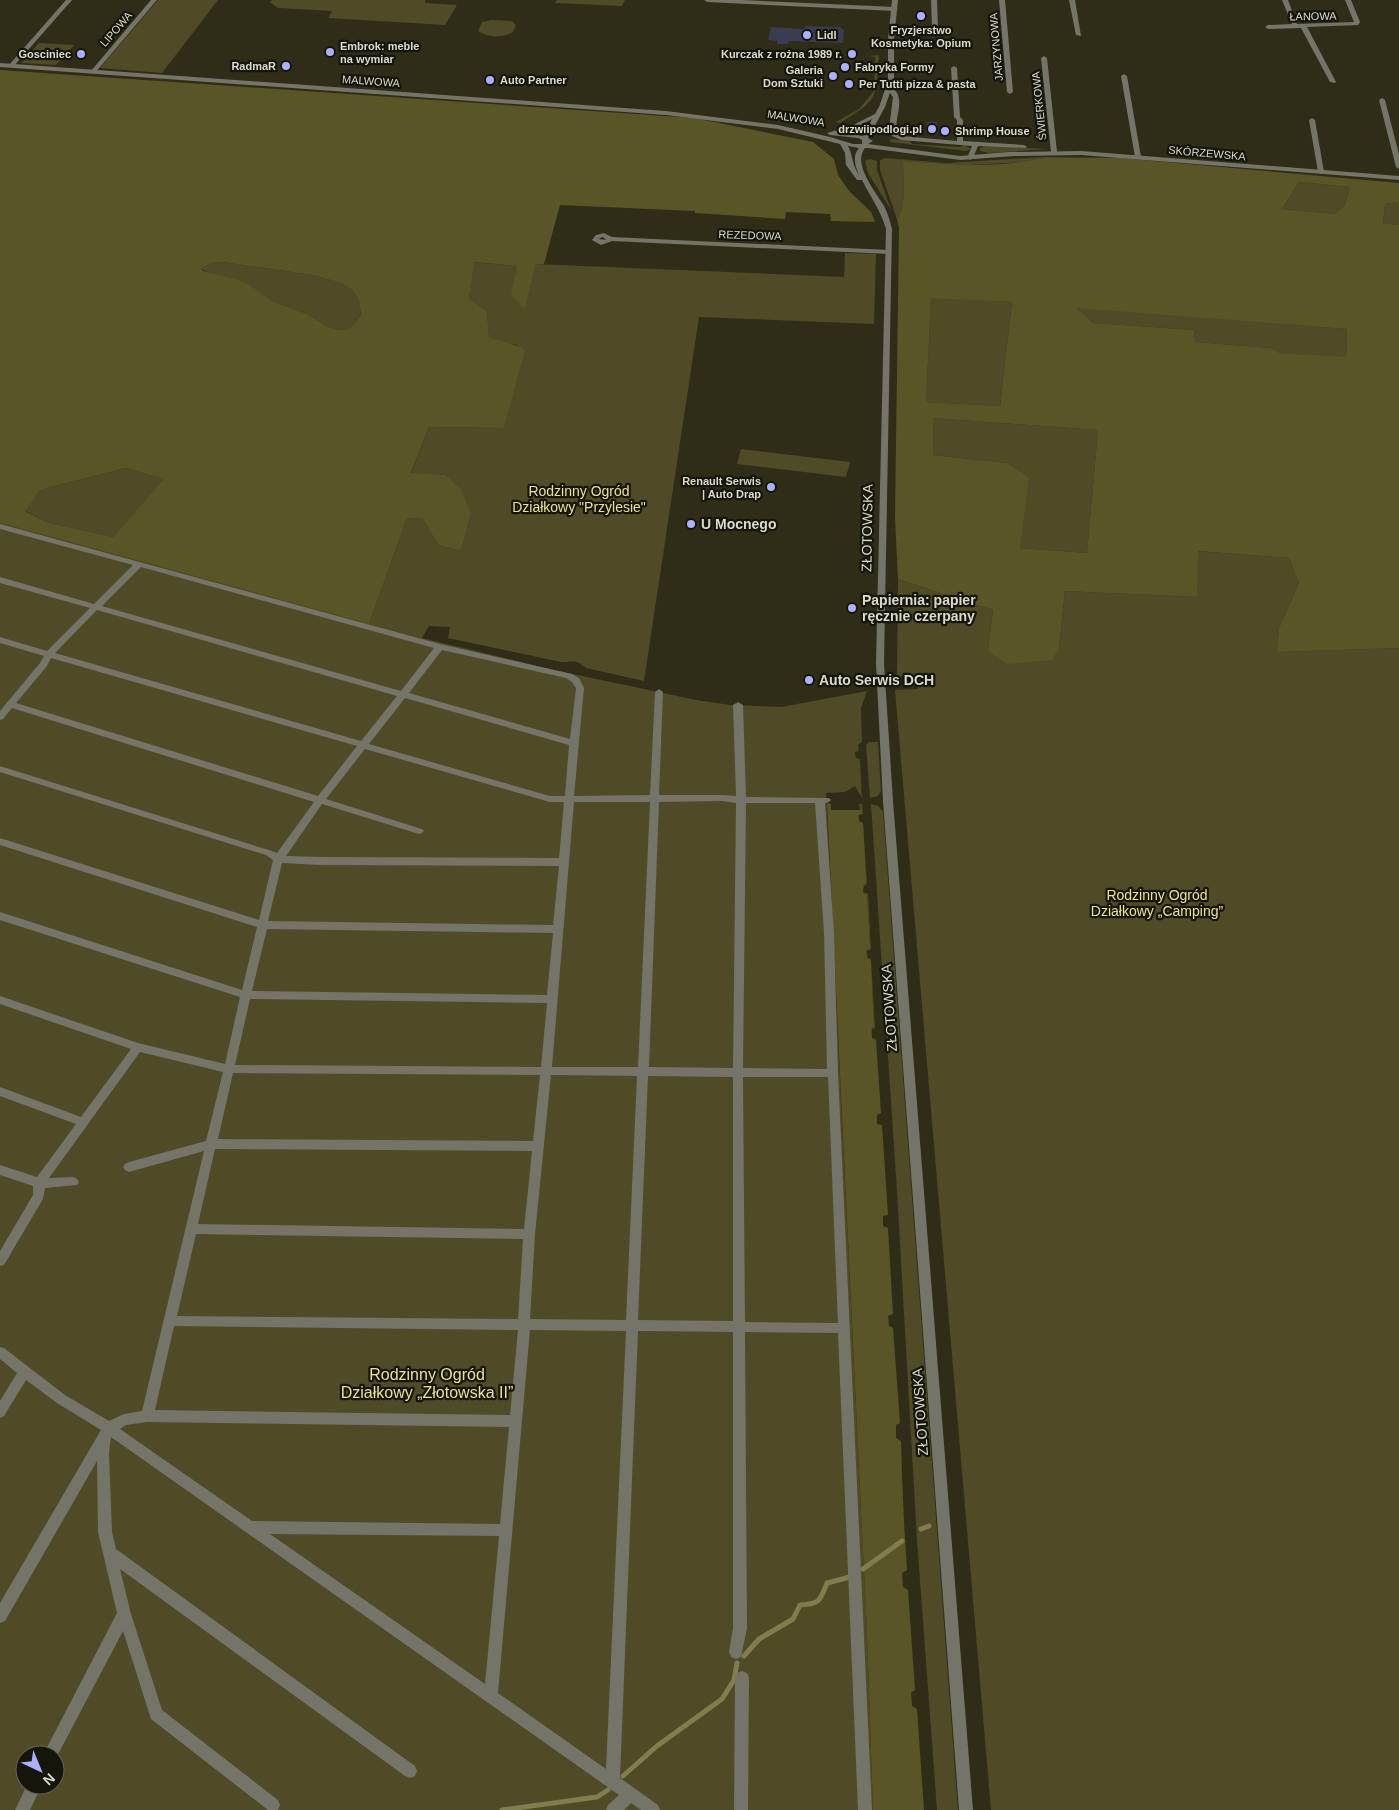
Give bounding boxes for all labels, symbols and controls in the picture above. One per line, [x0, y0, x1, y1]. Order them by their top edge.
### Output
street label: LIPOWA [98, 9, 135, 49]
marker: Fryzjerstwo Kosmetyka: Opium [915, 10, 927, 22]
street label: ŁANOWA [1289, 10, 1337, 22]
street label: JARZYNOWA [987, 12, 1005, 82]
place label: Fryzjerstwo Kosmetyka: Opium [871, 24, 971, 49]
marker: Lidl [801, 29, 813, 41]
place label: Lidl [817, 29, 837, 41]
place label: Embrok: meble na wymiar [340, 40, 419, 65]
marker: Embrok: meble na wymiar [324, 46, 336, 58]
place label: Gosciniec [18, 48, 71, 60]
marker: Gosciniec [75, 48, 87, 60]
place label: Kurczak z rożna 1989 r. [721, 48, 842, 60]
marker: Kurczak z rożna 1989 r. [846, 48, 858, 60]
place label: RadmaR [231, 60, 276, 72]
marker: RadmaR [280, 60, 292, 72]
marker: Fabryka Formy [839, 61, 851, 73]
place label: Fabryka Formy [855, 61, 935, 73]
place label: Galeria Dom Sztuki [763, 64, 824, 89]
marker: Galeria Dom Sztuki [827, 70, 839, 82]
street label: ŚWIERKOWA [1029, 70, 1049, 141]
street label: MALWOWA [342, 73, 401, 89]
marker: Auto Partner [484, 74, 496, 86]
place label: Auto Partner [500, 74, 567, 86]
marker: Per Tutti pizza & pasta [843, 78, 855, 90]
place label: Per Tutti pizza & pasta [859, 78, 976, 90]
street label: MALWOWA [766, 108, 826, 129]
place label: drzwiipodlogi.pl [838, 123, 922, 135]
marker: drzwiipodlogi.pl [926, 123, 938, 135]
marker: Shrimp House [939, 125, 951, 137]
place label: Shrimp House [955, 125, 1030, 137]
street label: SKÓRZEWSKA [1168, 144, 1247, 162]
street label: REZEDOWA [718, 228, 782, 242]
place label: Renault Serwis | Auto Drap [682, 475, 761, 500]
marker: Renault Serwis | Auto Drap [765, 481, 777, 493]
park label: Rodzinny Ogród Działkowy "Przylesie" [512, 483, 646, 515]
street label: ZŁOTOWSKA [858, 483, 876, 572]
place label: U Mocnego [701, 516, 776, 532]
marker: U Mocnego [685, 518, 697, 530]
place label: Papiernia: papier ręcznie czerpany [862, 592, 976, 624]
marker: Papiernia: papier ręcznie czerpany [846, 602, 858, 614]
place label: Auto Serwis DCH [819, 672, 934, 688]
marker: Auto Serwis DCH [803, 674, 815, 686]
park label: Rodzinny Ogród Działkowy „Camping” [1091, 887, 1223, 919]
street label: ZŁOTOWSKA [878, 963, 900, 1052]
park label: Rodzinny Ogród Działkowy „Złotowska II” [341, 1366, 513, 1401]
street label: ZŁOTOWSKA [909, 1367, 931, 1456]
north arrow [15, 1745, 65, 1795]
text: N [40, 1770, 58, 1789]

